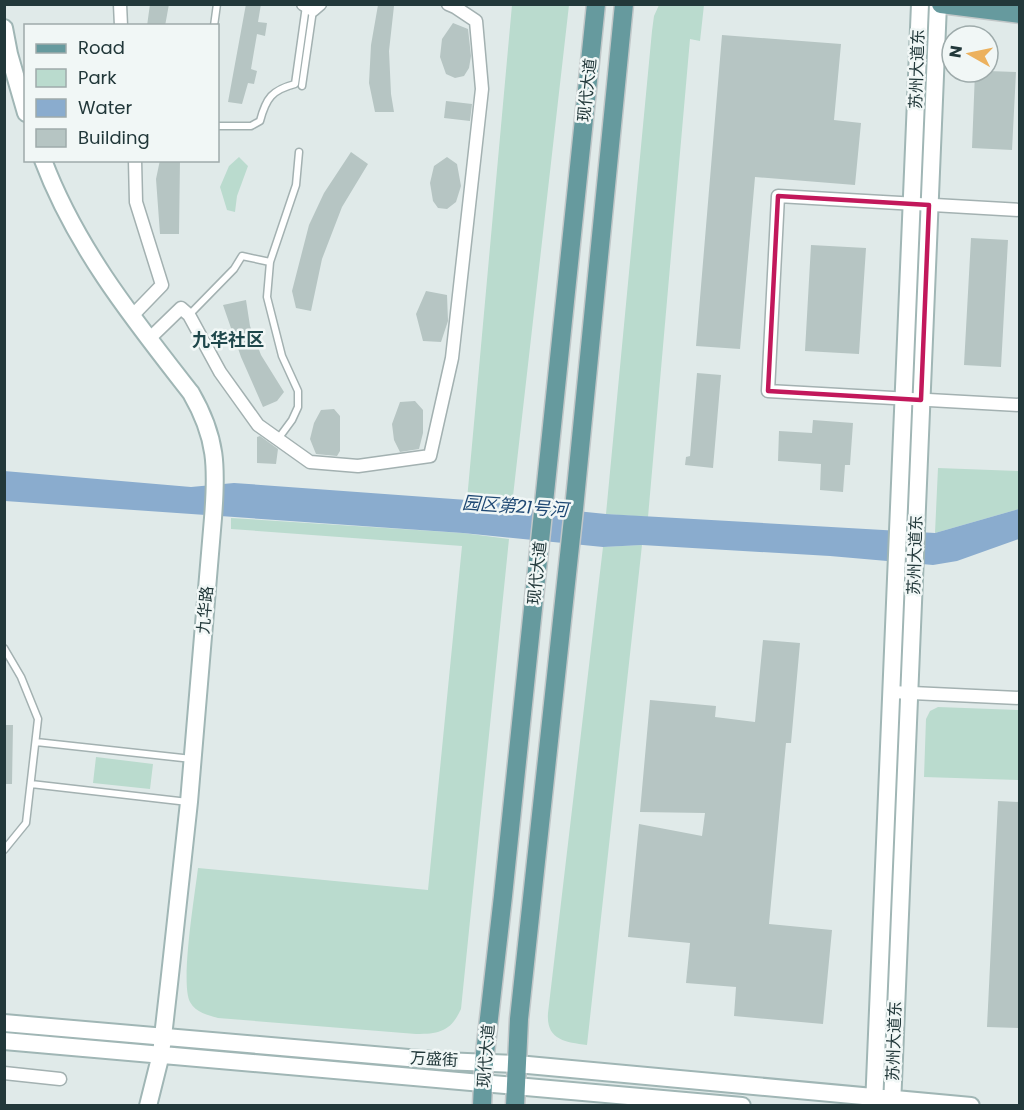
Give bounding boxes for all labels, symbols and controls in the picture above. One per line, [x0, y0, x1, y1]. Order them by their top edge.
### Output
legend [24, 24, 219, 162]
north arrow [940, 24, 1000, 84]
street label: 苏州大道东 [904, 29, 930, 109]
text: Road [78, 35, 125, 60]
text: N [943, 44, 968, 59]
street label: 现代大道 [572, 57, 602, 123]
text: Park [78, 65, 117, 90]
text: Water [78, 95, 132, 120]
text: Building [78, 125, 150, 150]
district label: 九华社区 [192, 327, 264, 352]
water label: 园区第21号河 [461, 490, 572, 522]
street label: 苏州大道东 [902, 515, 928, 595]
street label: 现代大道 [522, 540, 552, 606]
street label: 九华路 [191, 585, 219, 635]
street label: 苏州大道东 [881, 1001, 907, 1081]
street label: 现代大道 [472, 1023, 500, 1089]
street label: 万盛街 [409, 1046, 459, 1072]

